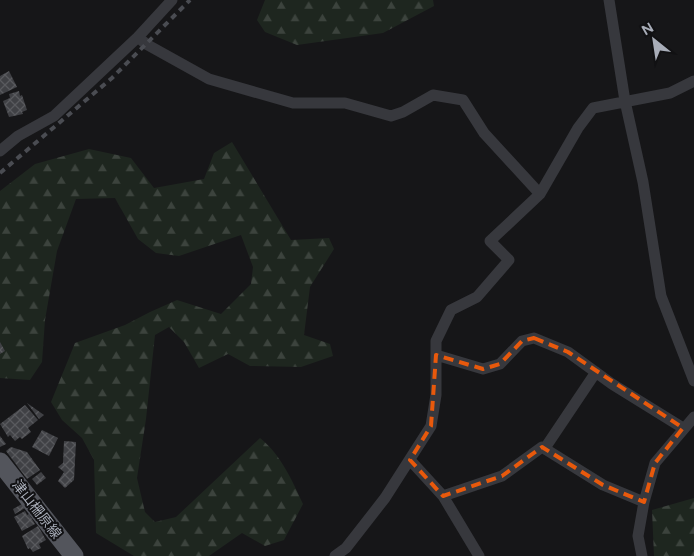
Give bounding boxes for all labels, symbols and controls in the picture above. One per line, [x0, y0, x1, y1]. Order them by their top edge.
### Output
north arrow [629, 15, 679, 65]
text: N [639, 19, 657, 39]
street label: 津山柵原線 [8, 476, 65, 542]

